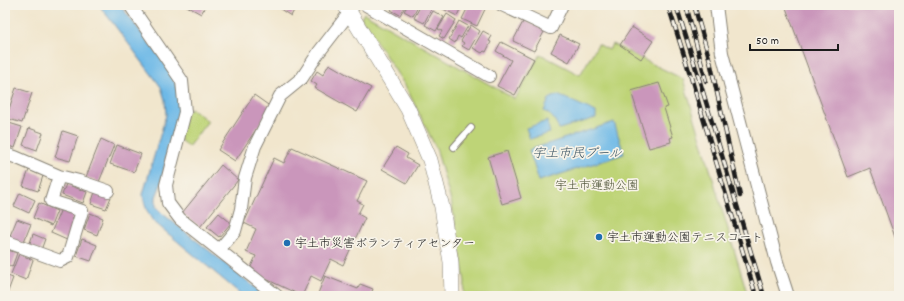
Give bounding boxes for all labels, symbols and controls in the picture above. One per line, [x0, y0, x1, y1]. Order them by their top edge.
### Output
scale bar [750, 26, 838, 52]
text: 50 m [756, 33, 779, 50]
water label: 宇土市民プール [532, 145, 623, 164]
park label: 宇土市運動公園 [555, 178, 639, 195]
place label: 宇土市運動公園テニスコート [607, 230, 763, 247]
marker: 宇土市運動公園テニスコート [594, 232, 604, 242]
place label: 宇土市災害ボランティアセンター [295, 236, 475, 253]
marker: 宇土市災害ボランティアセンター [282, 238, 292, 248]

